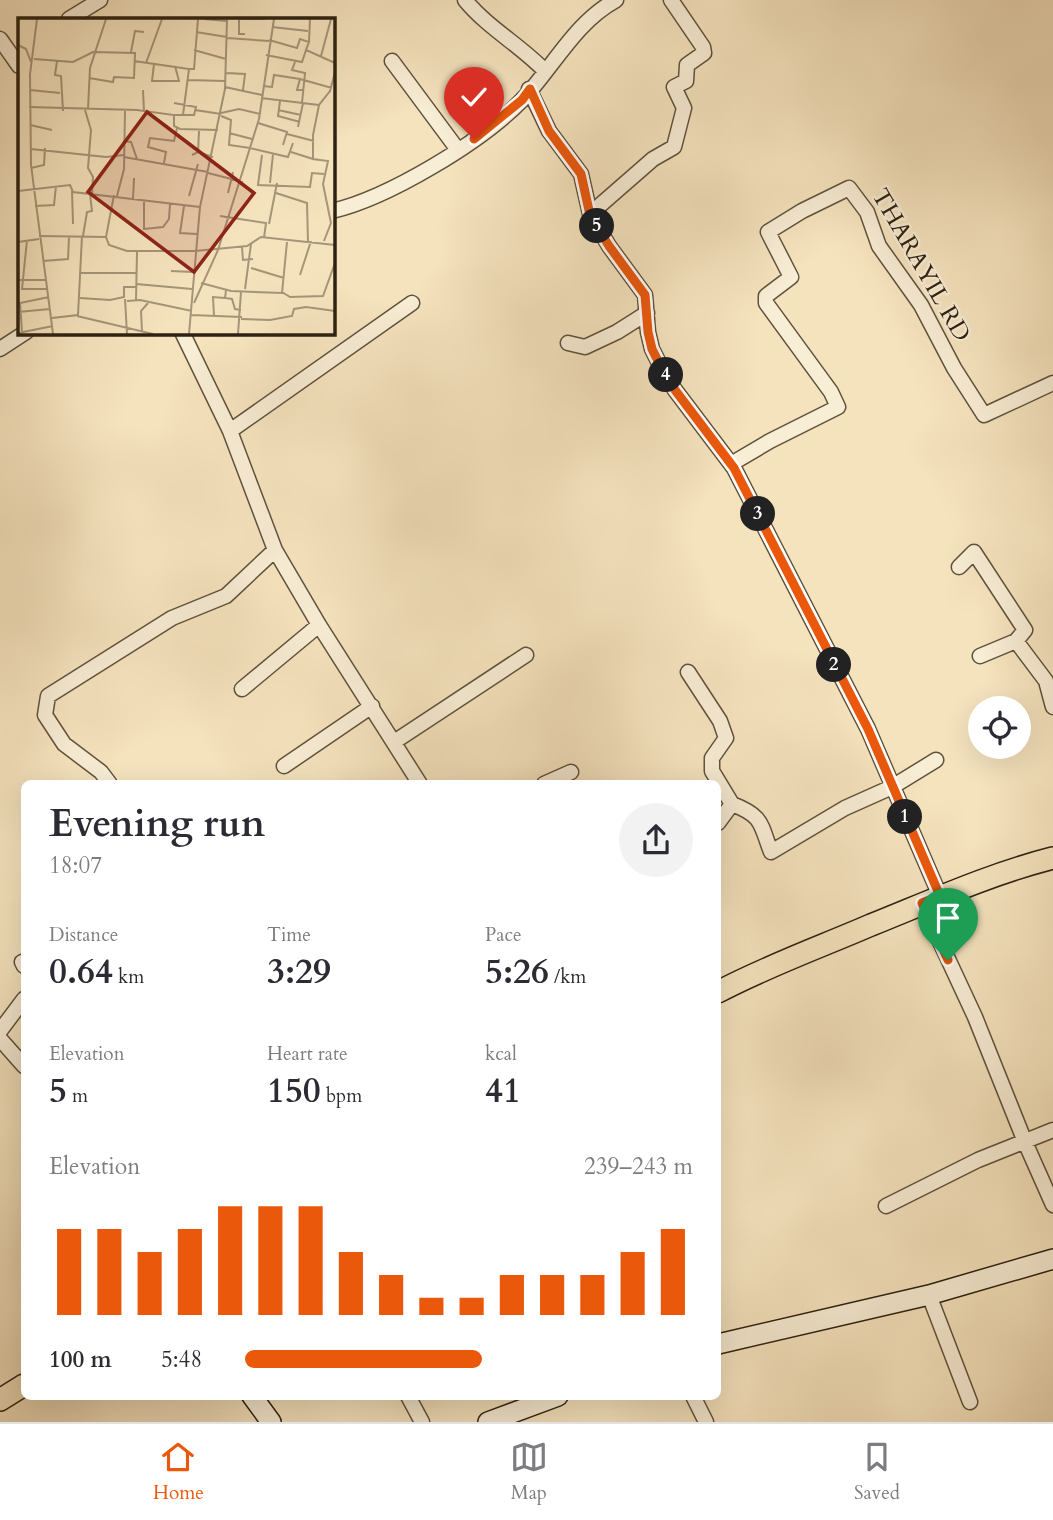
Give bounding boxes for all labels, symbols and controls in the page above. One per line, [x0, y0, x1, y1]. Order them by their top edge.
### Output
inset map [18, 18, 334, 334]
pin [444, 67, 504, 139]
icon: check [455, 78, 493, 116]
street label: THARAYIL RD [864, 182, 978, 348]
pin: 5 [580, 208, 614, 244]
text: 5 [592, 212, 601, 238]
pin: 4 [648, 358, 684, 392]
text: 4 [661, 361, 670, 387]
pin: 3 [740, 496, 776, 532]
text: 3 [753, 500, 762, 526]
pin: 2 [816, 648, 852, 682]
text: 2 [829, 651, 838, 677]
map controls [968, 696, 1031, 759]
button: locate [968, 696, 1031, 759]
text: Evening run [49, 798, 265, 850]
pin: 1 [888, 800, 922, 834]
button: share [619, 803, 693, 877]
text: 1 [900, 803, 909, 829]
text: 18:07 [49, 850, 102, 881]
pin [918, 888, 978, 960]
icon: arrive [929, 899, 967, 937]
text: Distance [49, 922, 118, 948]
text: Time [267, 922, 311, 948]
text: Pace [485, 922, 522, 948]
text: 0.64 [49, 948, 113, 996]
text: 3:29 [267, 948, 331, 996]
text: 5:26 [485, 948, 549, 996]
text: km [113, 964, 144, 990]
text: /km [549, 964, 586, 990]
text: Elevation [49, 1041, 124, 1067]
text: Heart rate [267, 1041, 348, 1067]
text: kcal [485, 1041, 517, 1067]
text: 5 [49, 1067, 67, 1115]
text: 150 [267, 1067, 321, 1115]
text: 41 [485, 1067, 521, 1115]
text: m [67, 1083, 88, 1109]
text: bpm [321, 1083, 362, 1109]
text: Elevation [49, 1151, 140, 1182]
text: 239–243 m [584, 1151, 693, 1182]
text: 100 m [49, 1344, 112, 1375]
text: 5:48 [161, 1344, 202, 1375]
tab: Home [153, 1438, 204, 1506]
tab: Map [510, 1438, 548, 1506]
tab: Saved [854, 1438, 900, 1506]

